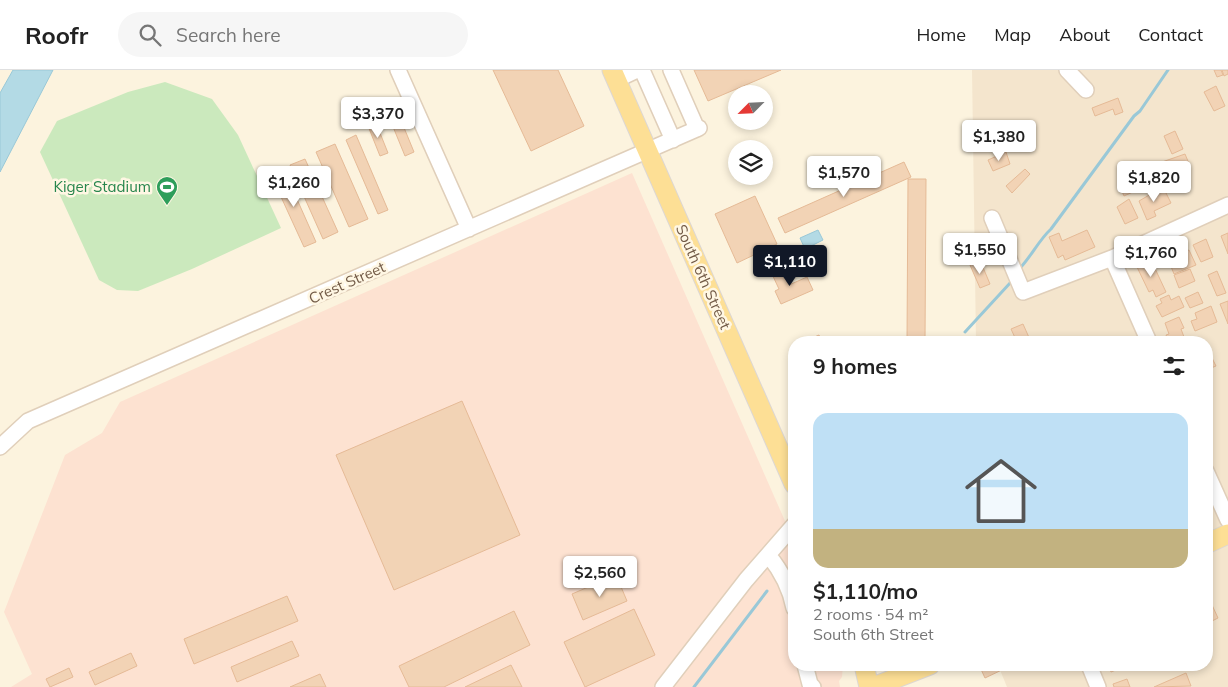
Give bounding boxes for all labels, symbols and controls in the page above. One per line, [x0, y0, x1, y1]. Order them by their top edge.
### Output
search box [118, 12, 468, 57]
text: Roofr [25, 20, 88, 50]
icon: search [136, 21, 164, 49]
text: Search here [176, 23, 281, 47]
text: Home [916, 23, 966, 46]
text: Map [994, 23, 1031, 46]
text: About [1059, 23, 1110, 46]
text: Contact [1138, 23, 1203, 46]
north arrow [728, 85, 772, 130]
map controls [728, 85, 773, 185]
pin: $3,370 [337, 97, 419, 139]
text: $3,370 [352, 103, 404, 123]
pin: $1,380 [958, 119, 1040, 162]
text: $1,380 [973, 126, 1025, 146]
button: layers [728, 140, 773, 185]
pin: $1,570 [803, 156, 885, 198]
pin: $1,820 [1113, 160, 1195, 203]
text: $1,570 [818, 162, 870, 182]
pin: $1,260 [253, 166, 335, 208]
text: $1,820 [1128, 167, 1180, 187]
text: $1,260 [268, 172, 320, 192]
sports icon: Kiger Stadium [155, 175, 179, 206]
place label: Kiger Stadium [53, 177, 151, 196]
street label: South 6th Street [672, 221, 735, 332]
pin: $1,550 [939, 232, 1021, 275]
pin: $1,760 [1110, 236, 1192, 278]
text: $1,550 [954, 239, 1006, 259]
text: $1,760 [1125, 242, 1177, 262]
pin: $1,110 [749, 244, 831, 287]
text: $1,110 [764, 251, 816, 271]
street label: Crest Street [306, 257, 388, 308]
icon: filters [1160, 352, 1188, 380]
text: 9 homes [813, 353, 897, 379]
icon: home [956, 446, 1046, 536]
pin: $2,560 [559, 556, 641, 598]
text: $2,560 [574, 562, 626, 582]
text: $1,110/mo [813, 578, 918, 604]
text: 2 rooms · 54 m² [813, 604, 928, 624]
text: South 6th Street [813, 624, 934, 644]

